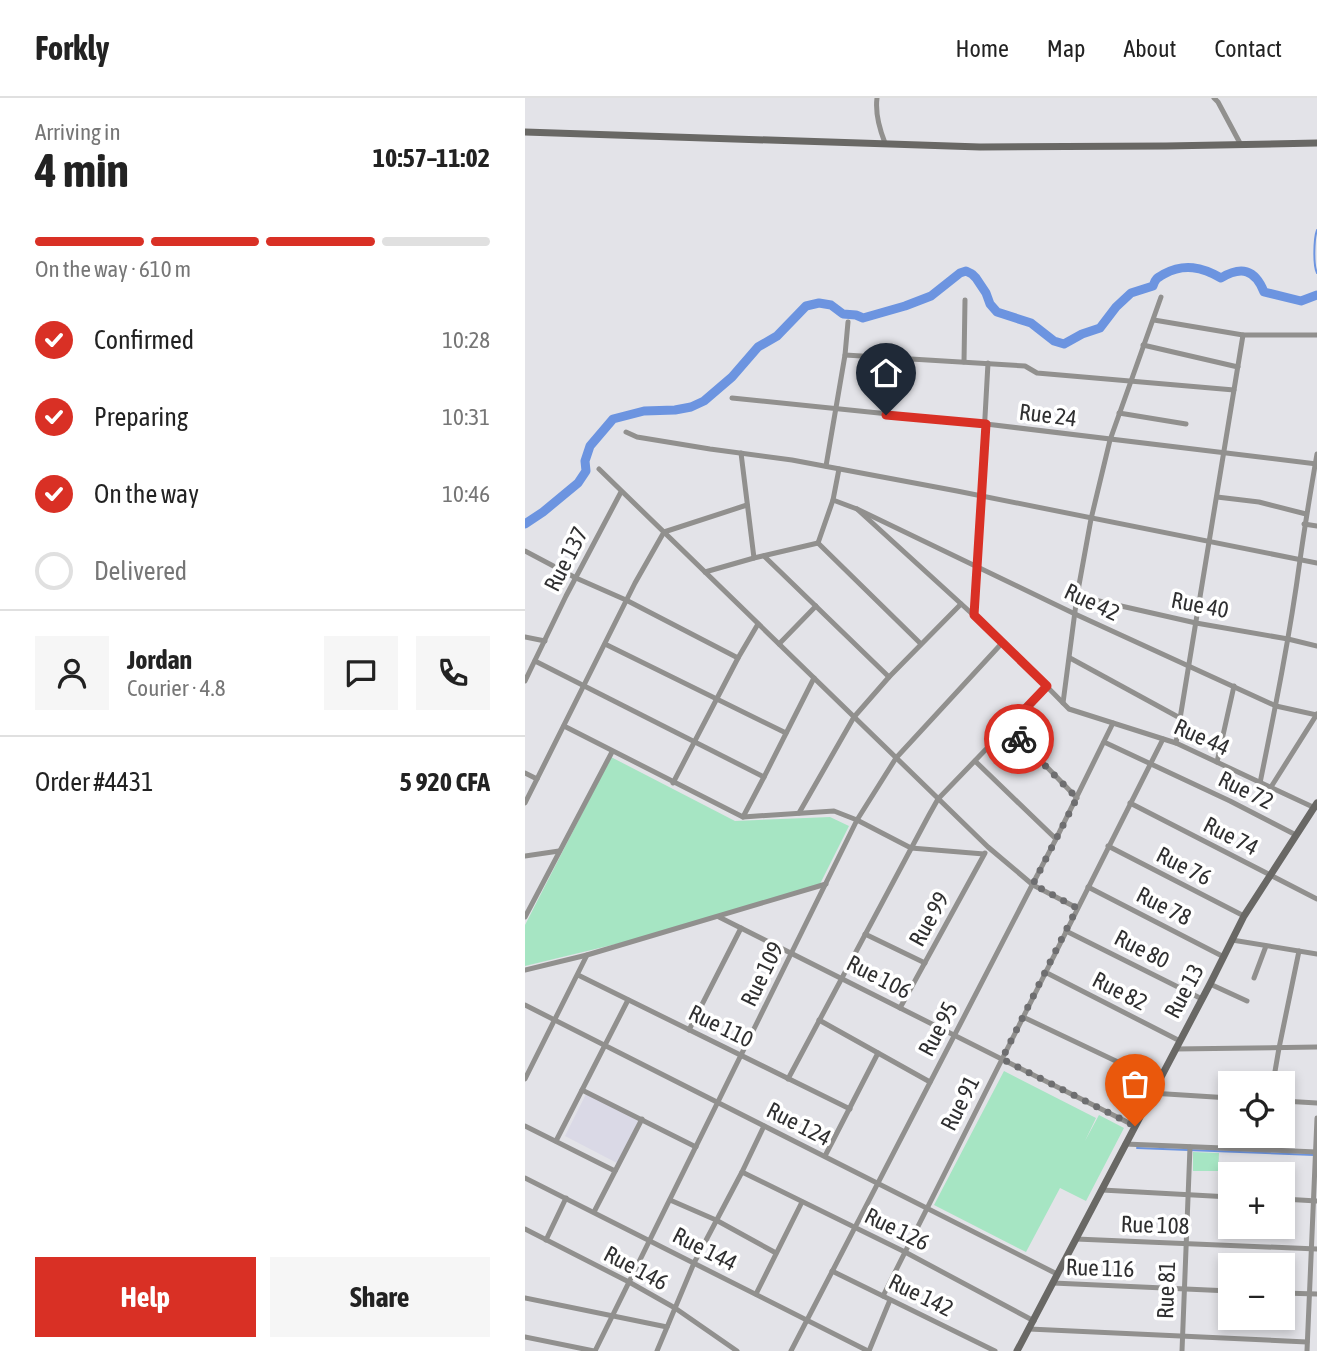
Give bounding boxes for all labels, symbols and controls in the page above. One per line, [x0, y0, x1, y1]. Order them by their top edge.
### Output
text: Forkly [35, 29, 109, 67]
text: Home [955, 35, 1009, 62]
text: Map [1047, 35, 1085, 62]
text: About [1123, 35, 1176, 62]
text: Contact [1214, 35, 1282, 62]
text: Arriving in [35, 119, 121, 145]
text: 10:57–11:02 [373, 143, 490, 173]
text: 4 min [35, 144, 129, 197]
text: On the way · 610 m [35, 256, 191, 282]
icon: check [35, 321, 73, 359]
text: Confirmed [94, 325, 194, 355]
text: 10:28 [442, 327, 490, 353]
pin [856, 343, 916, 415]
icon: home [867, 354, 905, 392]
icon: check [35, 398, 73, 436]
street label: Rue 24 [1018, 399, 1078, 431]
text: Preparing [94, 402, 188, 432]
text: 10:31 [442, 404, 490, 430]
icon: check [35, 475, 73, 513]
text: On the way [94, 479, 199, 509]
text: 10:46 [442, 481, 490, 507]
street label: Rue 137 [539, 523, 593, 595]
text: Delivered [94, 556, 187, 586]
street label: Rue 42 [1060, 578, 1124, 626]
street label: Rue 40 [1169, 587, 1231, 623]
button: person [35, 636, 109, 710]
button: chat [324, 636, 398, 710]
button: phone [416, 636, 490, 710]
text: Jordan [127, 645, 192, 675]
text: Courier · 4.8 [127, 675, 226, 701]
courier [984, 704, 1054, 774]
street label: Rue 44 [1170, 713, 1234, 761]
icon: bike [1000, 720, 1038, 758]
street label: Rue 72 [1214, 766, 1278, 814]
text: Order #4431 [35, 767, 154, 797]
text: 5 920 CFA [400, 767, 490, 797]
street label: Rue 74 [1199, 811, 1263, 861]
street label: Rue 76 [1152, 841, 1216, 891]
street label: Rue 78 [1132, 881, 1196, 931]
street label: Rue 99 [904, 887, 954, 951]
street label: Rue 80 [1110, 924, 1174, 974]
street label: Rue 109 [735, 937, 789, 1011]
street label: Rue 106 [843, 950, 915, 1004]
street label: Rue 13 [1159, 959, 1209, 1023]
street label: Rue 82 [1088, 966, 1152, 1016]
street label: Rue 95 [913, 997, 963, 1061]
street label: Rue 110 [684, 999, 758, 1053]
pin [1105, 1054, 1165, 1126]
icon: bag [1116, 1065, 1154, 1103]
street label: Rue 91 [935, 1071, 985, 1135]
map controls [1218, 1071, 1295, 1330]
button: locate [1218, 1071, 1295, 1148]
street label: Rue 124 [763, 1097, 835, 1151]
button: + [1218, 1162, 1295, 1239]
street label: Rue 126 [860, 1202, 934, 1256]
street label: Rue 108 [1120, 1211, 1190, 1239]
street label: Rue 144 [669, 1222, 741, 1276]
street label: Rue 146 [600, 1240, 672, 1296]
button: − [1218, 1253, 1295, 1330]
street label: Rue 116 [1065, 1254, 1135, 1282]
button: Help [35, 1257, 256, 1337]
button: Share [270, 1257, 490, 1337]
street label: Rue 81 [1152, 1261, 1180, 1319]
street label: Rue 142 [884, 1268, 958, 1322]

